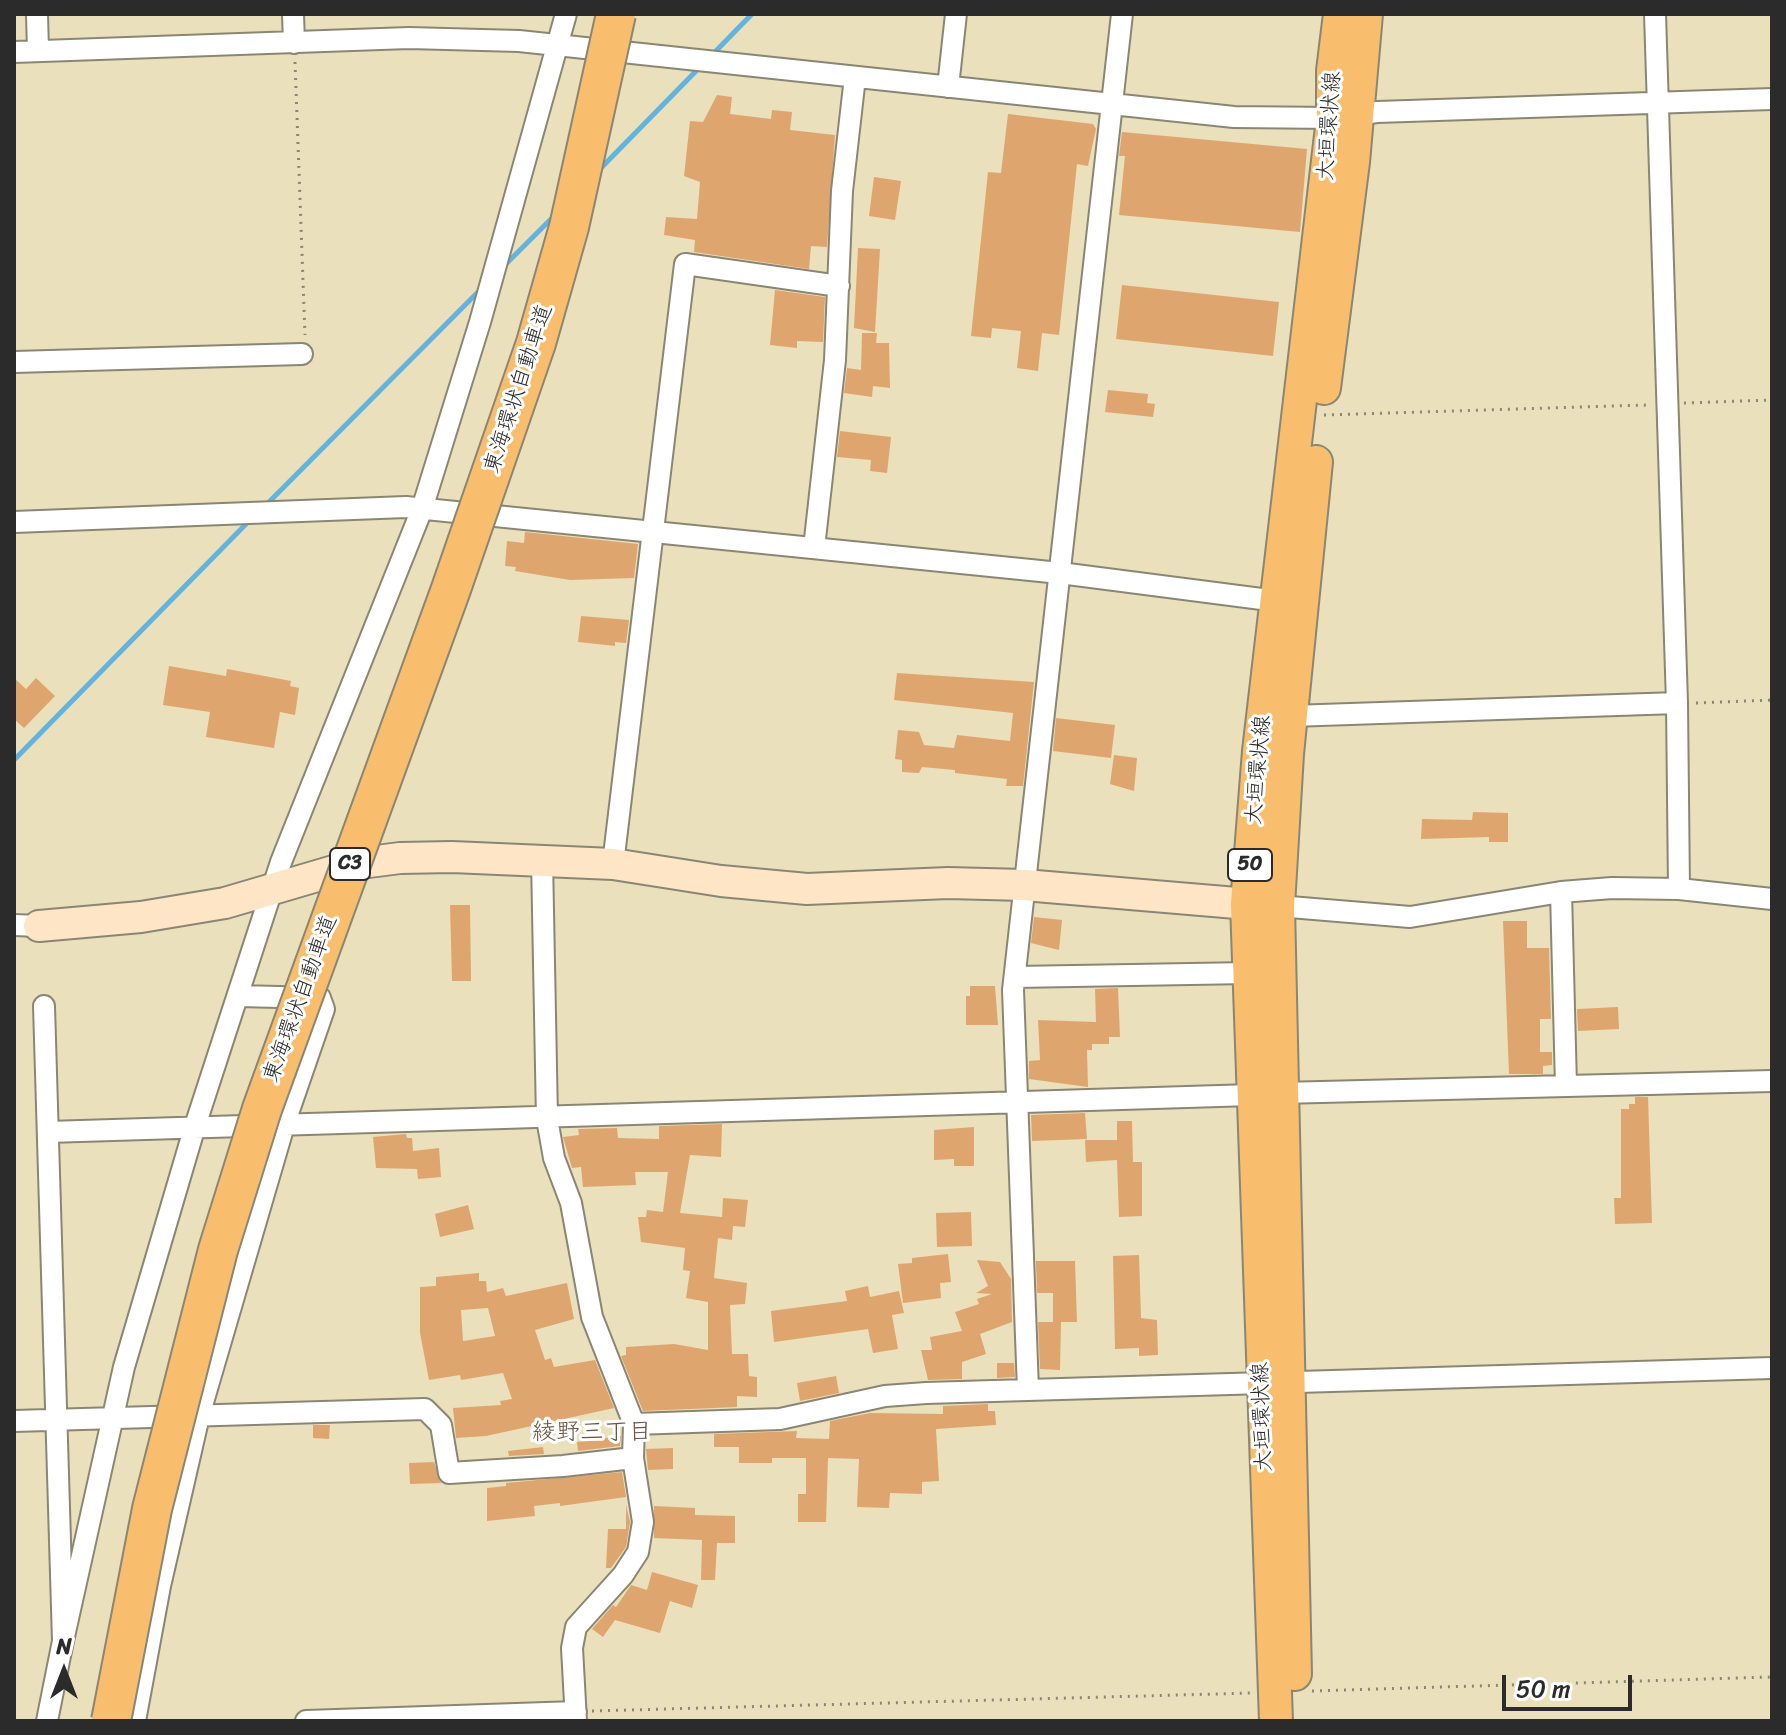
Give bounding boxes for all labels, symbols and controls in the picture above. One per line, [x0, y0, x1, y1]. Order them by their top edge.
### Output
street label: 大垣環状線 [1313, 70, 1347, 182]
street label: 東海環状自動車道 [479, 301, 559, 477]
street label: 大垣環状線 [1241, 714, 1277, 826]
road number: C3 [330, 848, 370, 880]
road number: 50 [1228, 849, 1272, 881]
street label: 東海環状自動車道 [258, 912, 344, 1086]
street label: 大垣環状線 [1248, 1362, 1278, 1472]
district label: 綾野三丁目 [532, 1419, 652, 1447]
text: N [56, 1627, 72, 1666]
north arrow [24, 1631, 104, 1711]
scale bar [1506, 1659, 1636, 1709]
text: 50 m [1516, 1668, 1571, 1710]

